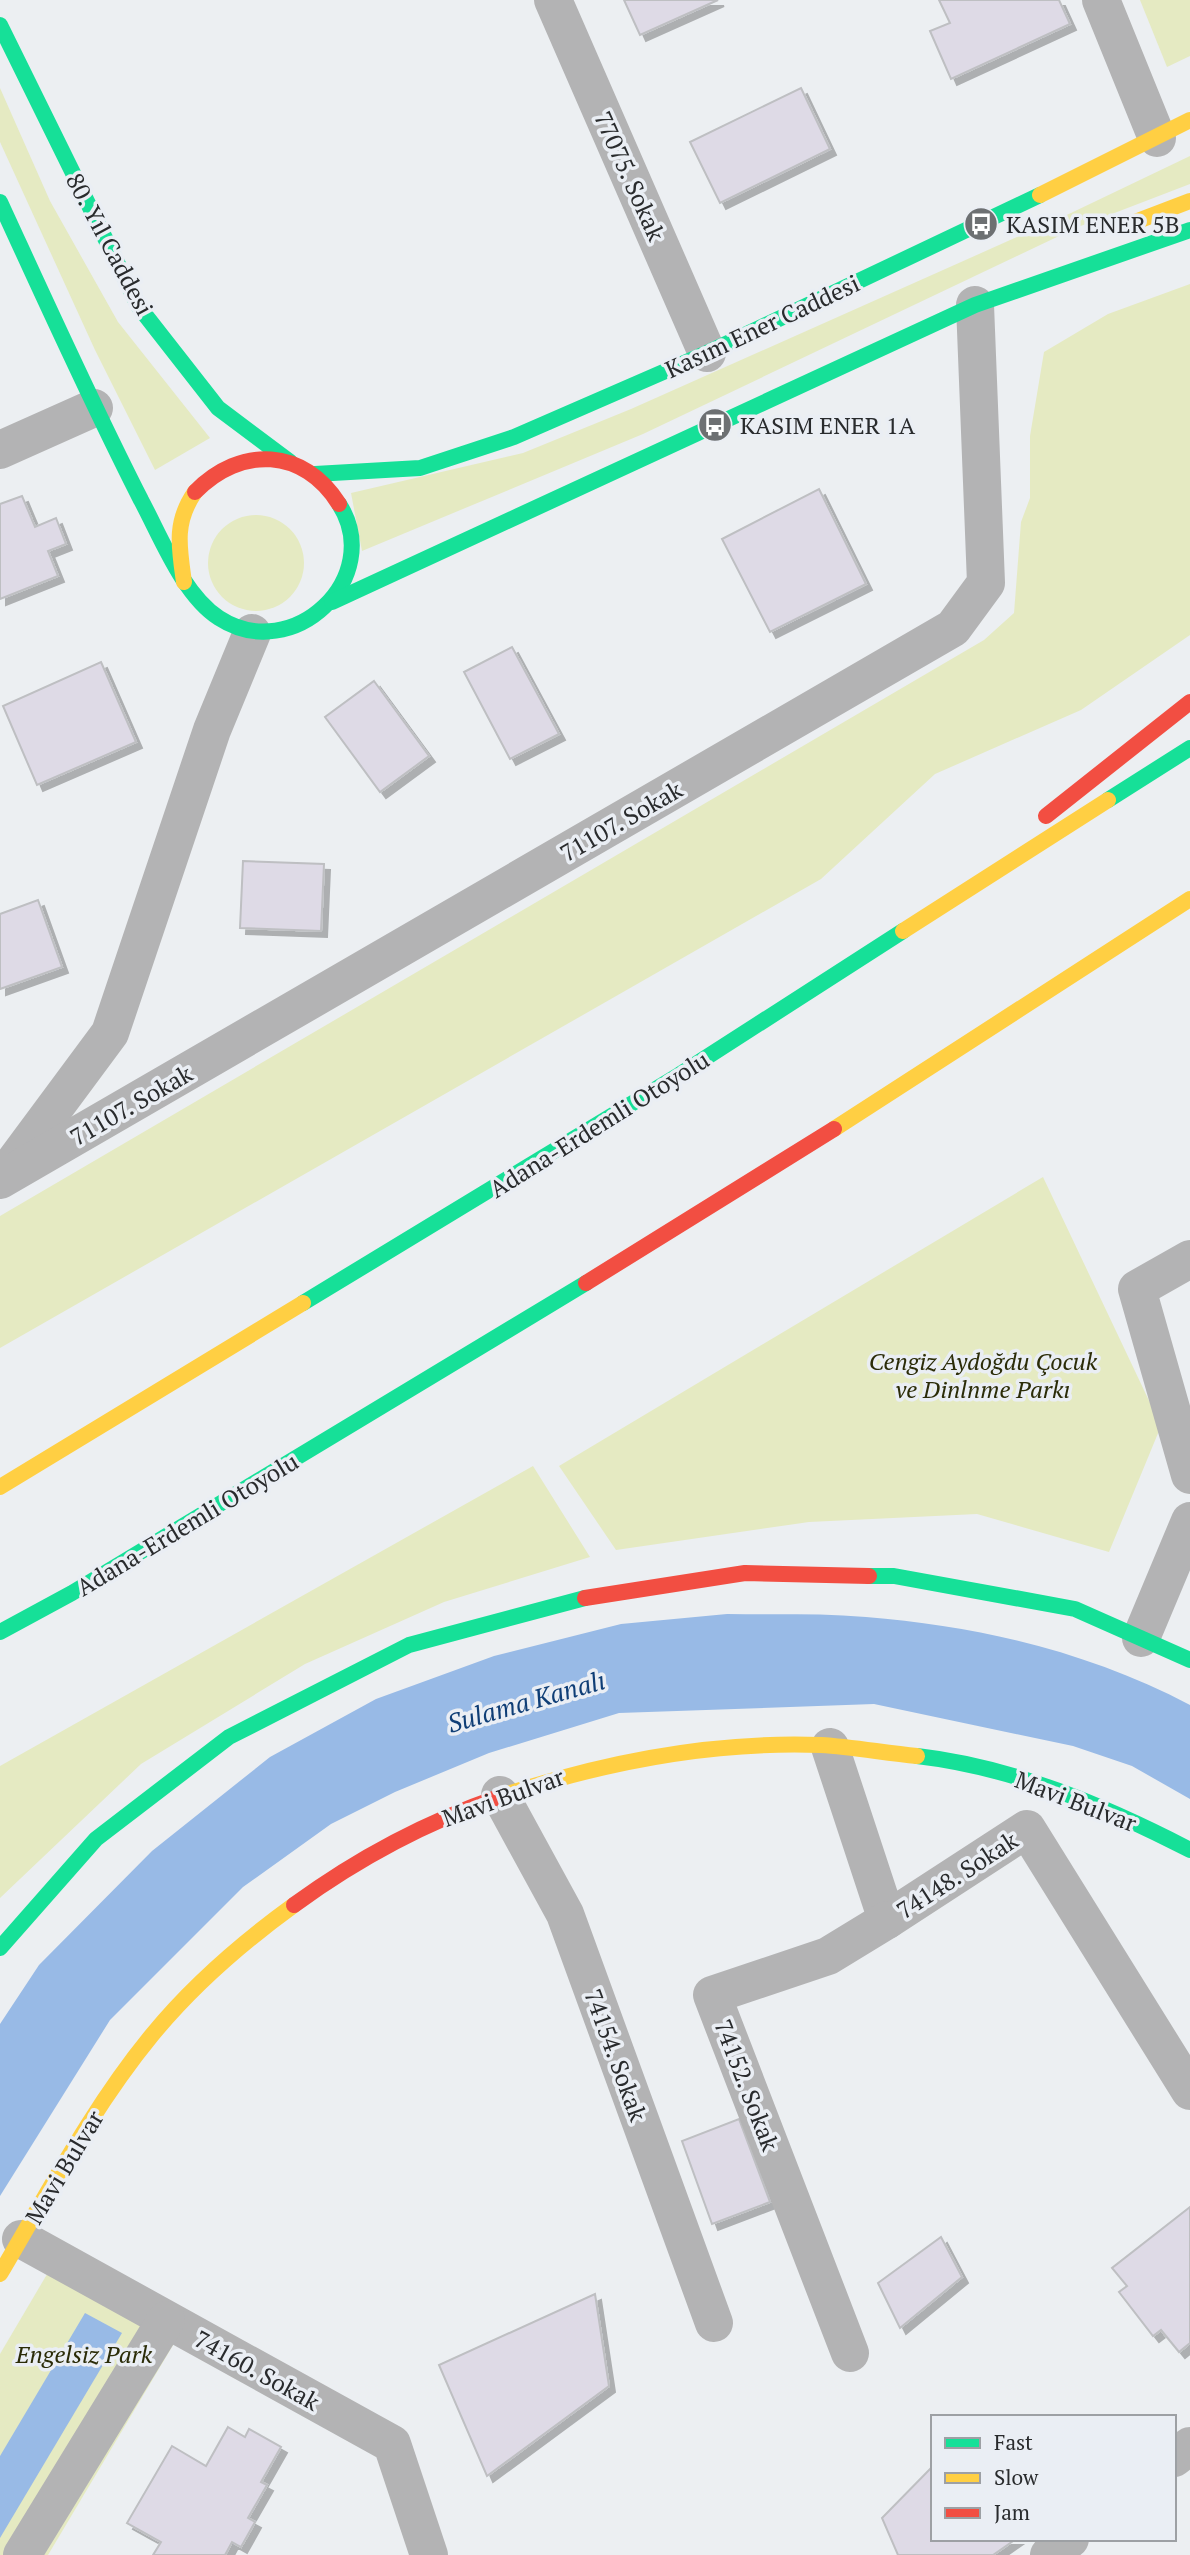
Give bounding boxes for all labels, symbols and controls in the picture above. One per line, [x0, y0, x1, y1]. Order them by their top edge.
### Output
street label: 77075. Sokak [587, 106, 673, 246]
street label: 80. Yıl Caddesi [59, 167, 161, 321]
bus stop icon: KASIM ENER 5B [962, 205, 1000, 243]
place label: KASIM ENER 5B [1006, 208, 1179, 240]
street label: Kasım Ener Caddesi [660, 267, 864, 385]
bus stop icon: KASIM ENER 1A [696, 406, 734, 444]
place label: KASIM ENER 1A [740, 409, 916, 441]
street label: 71107. Sokak [554, 773, 688, 869]
street label: Adana-Erdemli Otoyolu [483, 1043, 715, 1205]
street label: 71107. Sokak [64, 1057, 198, 1153]
park label: Cengiz Aydoğdu Çocuk ve Dinlnme Parkı [869, 1345, 1098, 1405]
street label: Adana-Erdemli Otoyolu [70, 1445, 304, 1603]
water label: Sulama Kanalı [443, 1662, 609, 1740]
street label: Mavi Bulvar [438, 1760, 569, 1834]
street label: Mavi Bulvar [1011, 1763, 1142, 1839]
street label: 74148. Sokak [890, 1824, 1024, 1926]
street label: 74154. Sokak [577, 1984, 655, 2126]
street label: 74152. Sokak [707, 2015, 787, 2156]
street label: Mavi Bulvar [17, 2103, 111, 2230]
street label: 74160. Sokak [189, 2322, 326, 2418]
park label: Engelsiz Park [15, 2338, 153, 2370]
legend [931, 2415, 1176, 2541]
text: Fast [994, 2428, 1033, 2456]
text: Slow [994, 2463, 1039, 2491]
text: Jam [994, 2498, 1030, 2526]

